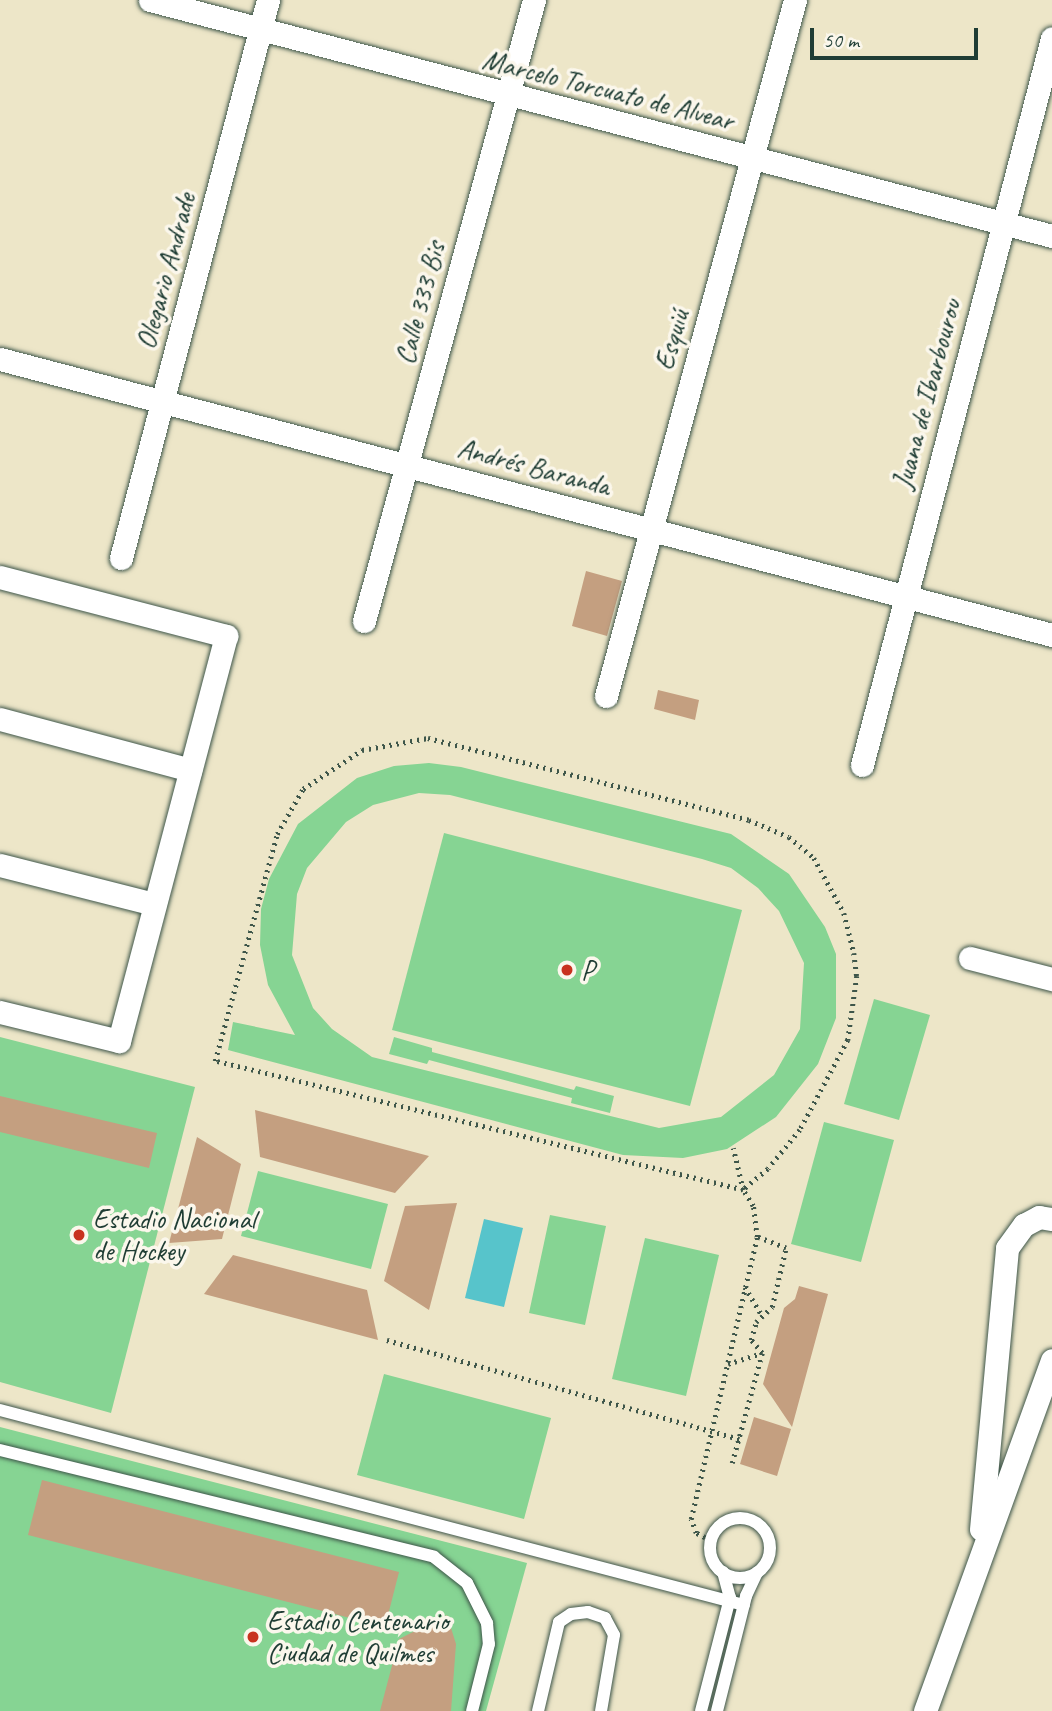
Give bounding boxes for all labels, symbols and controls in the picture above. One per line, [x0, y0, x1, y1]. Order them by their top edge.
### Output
scale bar [814, 14, 982, 58]
text: 50 m [823, 27, 859, 53]
street label: Marcelo Torcuato de Alvear [480, 43, 736, 137]
street label: Olegario Andrade [129, 189, 203, 353]
street label: Calle 333 Bis [388, 238, 452, 368]
street label: Juana de Ibarbourou [885, 295, 969, 493]
street label: Esquiú [647, 306, 697, 374]
street label: Andrés Baranda [454, 431, 614, 503]
place label: P [581, 953, 594, 987]
marker: P [559, 962, 575, 978]
place label: Estadio Nacional de Hockey [93, 1202, 255, 1268]
marker: Estadio Nacional de Hockey [71, 1227, 87, 1243]
place label: Estadio Centenario Ciudad de Quilmes [267, 1604, 448, 1670]
marker: Estadio Centenario Ciudad de Quilmes [245, 1629, 261, 1645]

